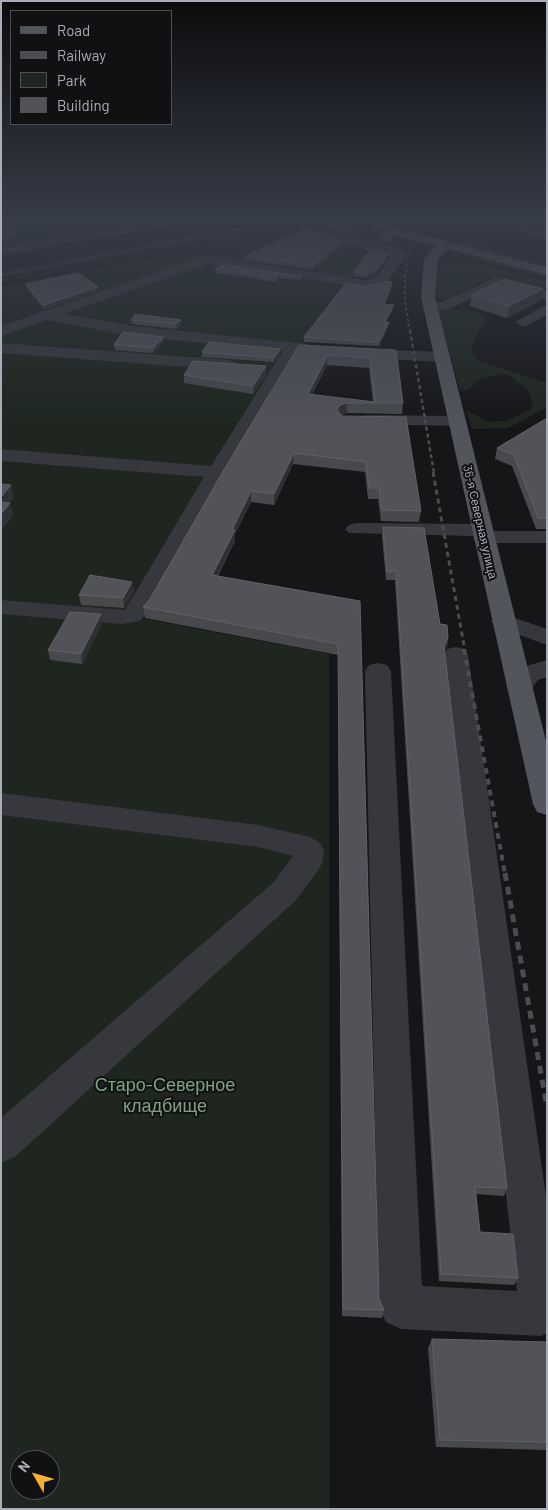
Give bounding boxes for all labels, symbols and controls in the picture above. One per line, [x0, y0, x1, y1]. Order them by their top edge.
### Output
legend [10, 10, 172, 125]
text: Road [57, 21, 90, 39]
text: Railway [57, 46, 106, 64]
text: Park [57, 71, 86, 89]
text: Building [57, 96, 110, 114]
street label: 36-я Северная улица [460, 464, 500, 580]
park label: Старо-Северное кладбище [95, 1074, 235, 1116]
north arrow [10, 1450, 60, 1500]
text: N [14, 1457, 33, 1475]

